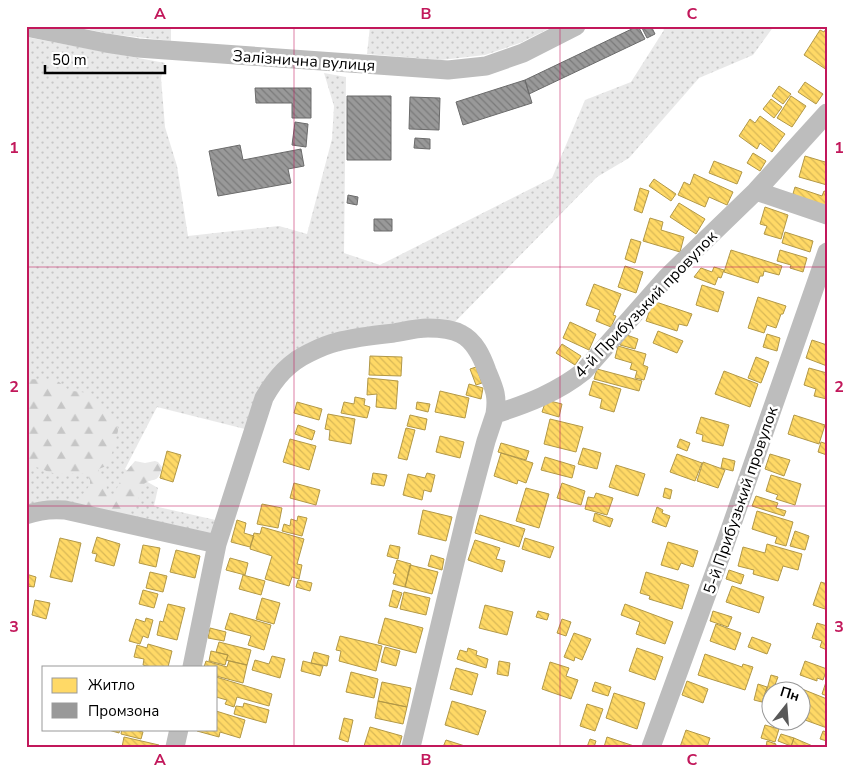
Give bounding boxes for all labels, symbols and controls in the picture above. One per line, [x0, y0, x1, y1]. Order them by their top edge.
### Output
text: A [154, 3, 166, 25]
text: B [420, 3, 432, 25]
text: C [687, 3, 698, 25]
scale bar [45, 42, 165, 74]
street label: Залізнична вулиця [232, 45, 376, 77]
text: 50 m [52, 50, 87, 70]
text: 1 [9, 137, 19, 159]
text: 1 [834, 137, 844, 159]
street label: 4-й Прибузький провулок [569, 226, 722, 383]
text: 2 [9, 376, 19, 398]
text: 2 [834, 376, 844, 398]
street label: 5-й Прибузький провулок [698, 403, 784, 597]
text: 3 [9, 616, 19, 638]
text: 3 [834, 616, 844, 638]
legend [42, 666, 218, 730]
text: Житло [88, 675, 135, 695]
north arrow [760, 680, 810, 730]
text: Пн [778, 682, 802, 706]
text: Промзона [88, 701, 159, 721]
text: A [154, 749, 166, 771]
text: B [420, 749, 432, 771]
text: C [687, 749, 698, 771]

